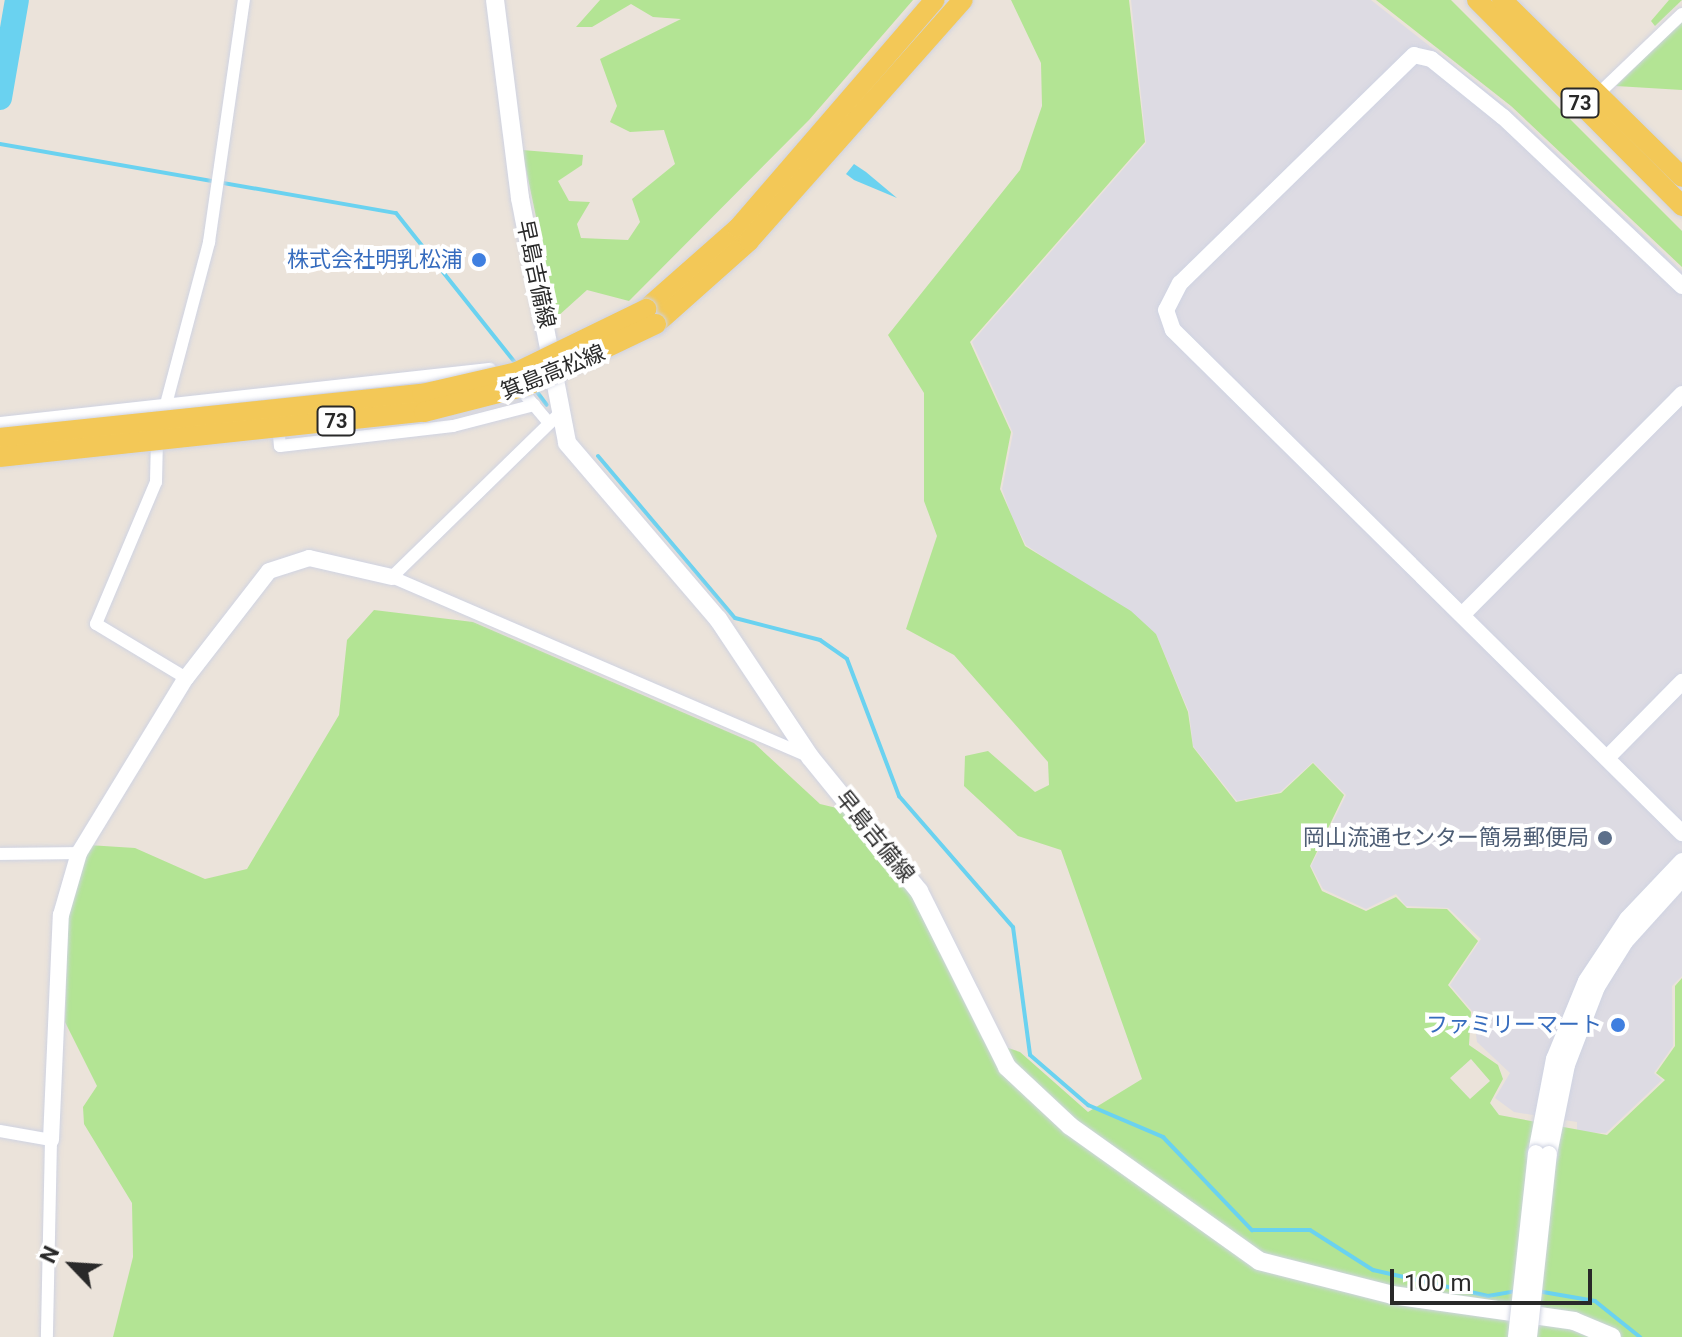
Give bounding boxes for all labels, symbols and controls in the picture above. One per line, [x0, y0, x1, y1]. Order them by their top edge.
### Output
road number: 73 [1560, 87, 1600, 119]
street label: 早島吉備線 [512, 217, 560, 331]
place label: 株式会社明乳松浦 [287, 247, 463, 273]
marker: 株式会社明乳松浦 [470, 251, 488, 269]
street label: 箕島高松線 [497, 339, 609, 405]
road number: 73 [316, 405, 356, 437]
street label: 早島吉備線 [830, 785, 920, 887]
place label: 岡山流通センター簡易郵便局 [1303, 825, 1589, 851]
marker: 岡山流通センター簡易郵便局 [1596, 829, 1614, 847]
place label: ファミリーマート [1426, 1012, 1602, 1038]
marker: ファミリーマート [1609, 1016, 1627, 1034]
north arrow [32, 1225, 112, 1305]
text: N [35, 1242, 64, 1267]
scale bar [1394, 1253, 1596, 1303]
text: 100 m [1404, 1269, 1471, 1297]

